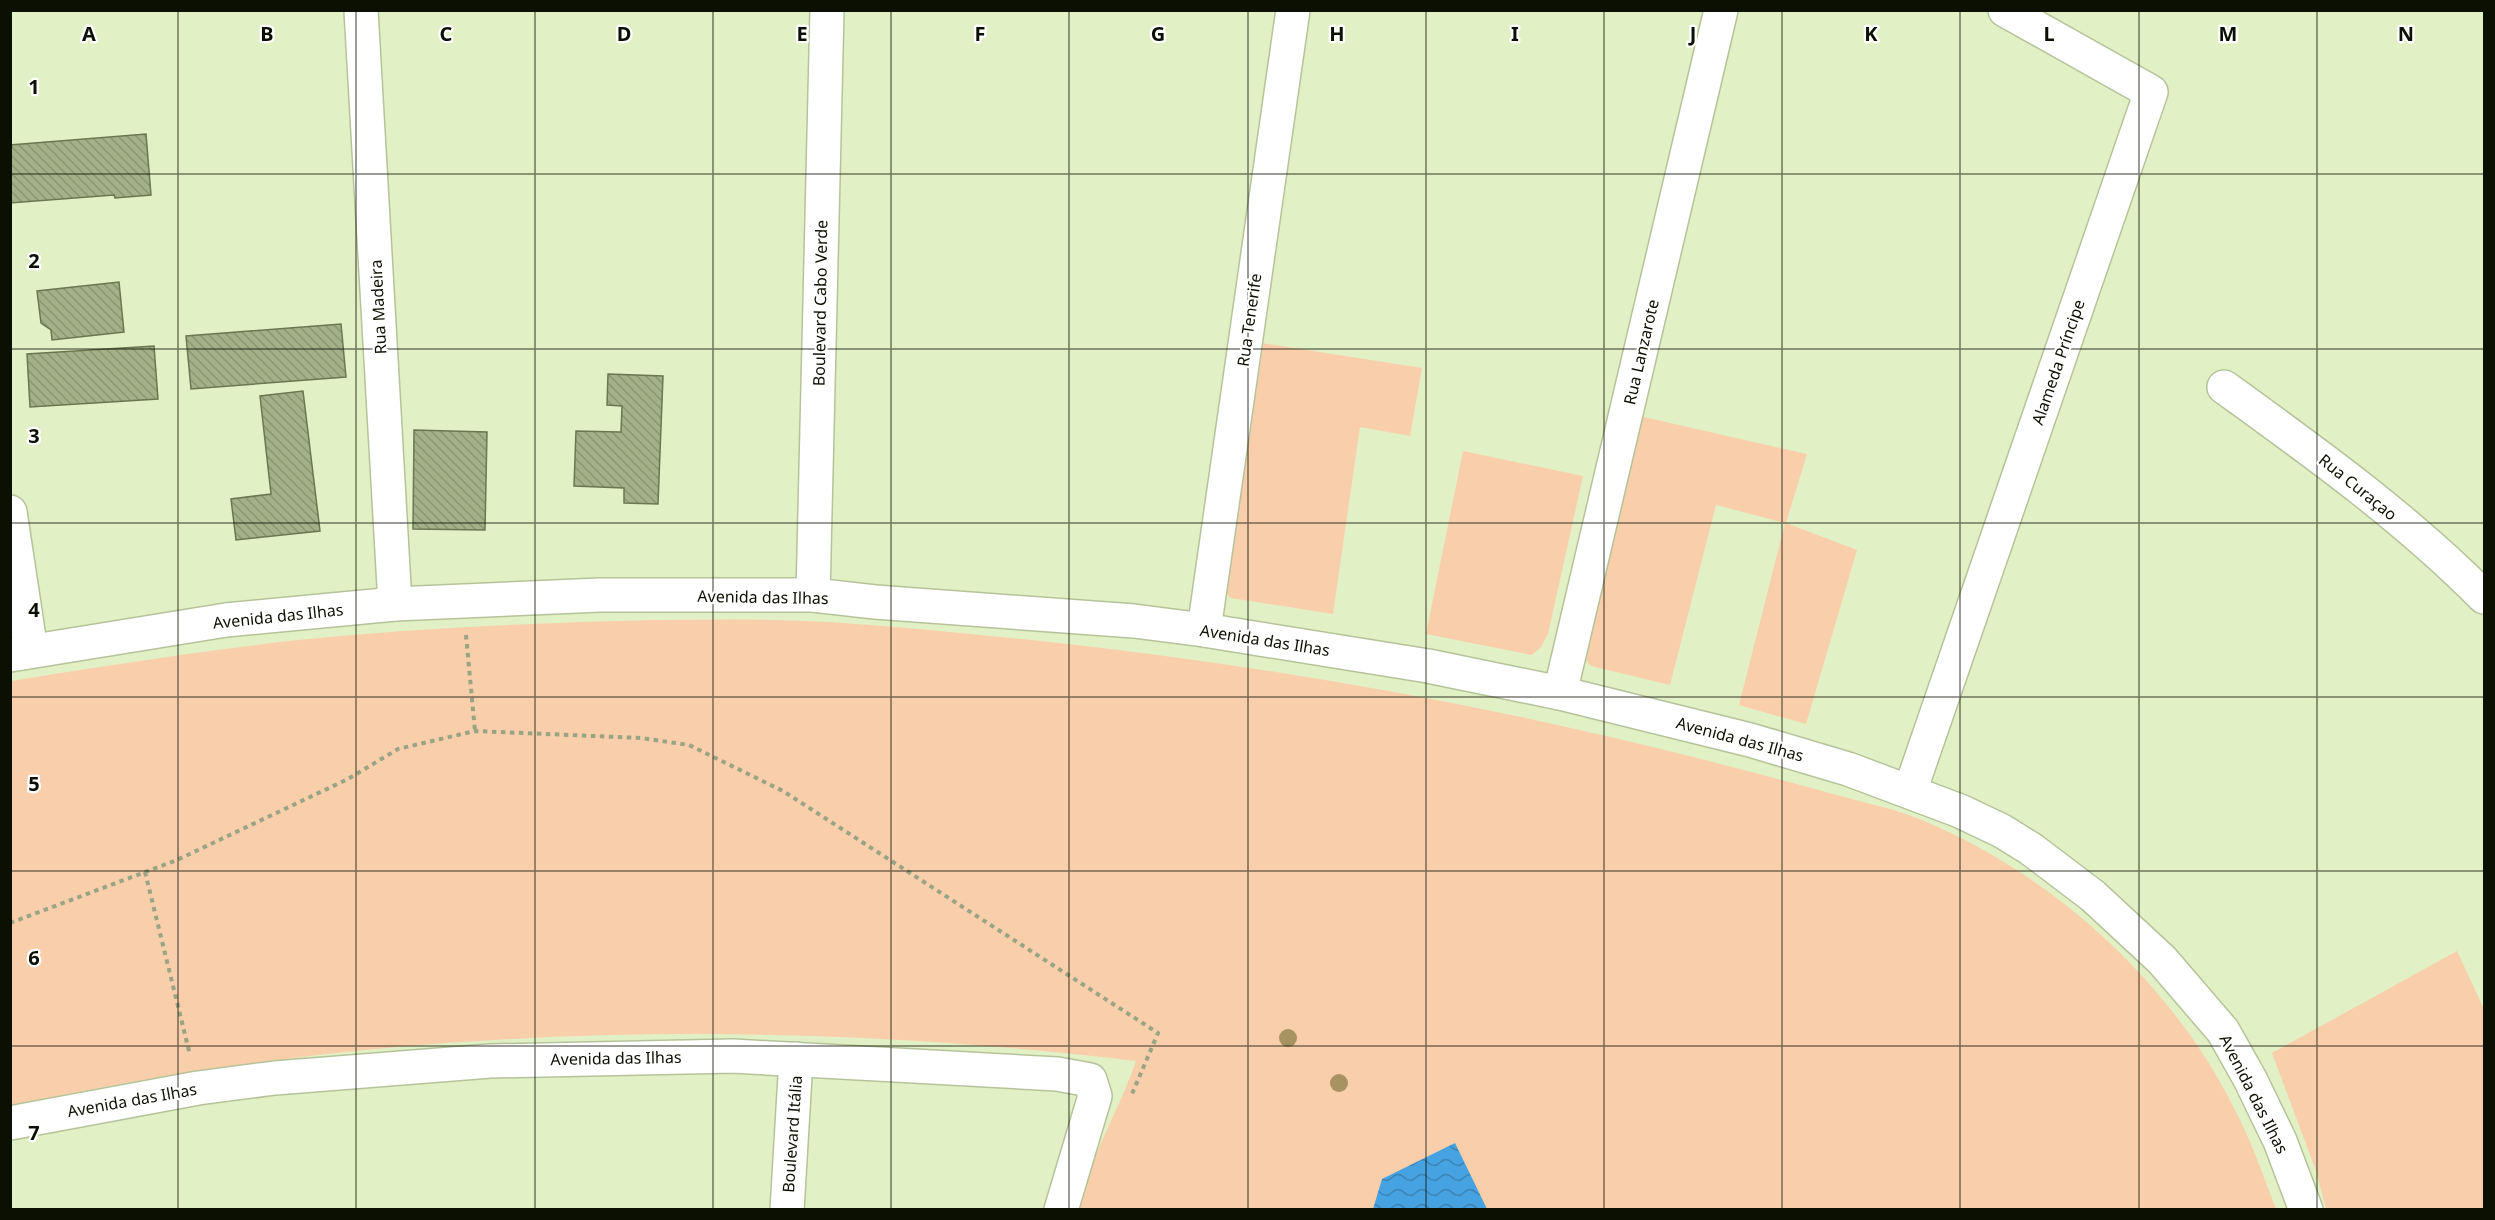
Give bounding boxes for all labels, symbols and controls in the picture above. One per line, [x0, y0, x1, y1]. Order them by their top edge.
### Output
text: A [82, 20, 96, 47]
text: B [260, 20, 274, 47]
text: C [440, 20, 453, 47]
text: D [617, 20, 631, 47]
text: E [796, 20, 808, 47]
text: F [975, 20, 985, 47]
text: G [1151, 20, 1165, 47]
text: H [1329, 20, 1345, 47]
text: I [1511, 20, 1519, 47]
text: J [1688, 20, 1696, 47]
text: K [1864, 20, 1878, 47]
text: L [2043, 20, 2055, 47]
text: M [2219, 20, 2237, 47]
text: N [2398, 20, 2414, 47]
text: 1 [28, 73, 40, 100]
street label: Boulevard Cabo Verde [808, 220, 832, 386]
text: 2 [28, 247, 40, 274]
street label: Rua Madeira [365, 259, 391, 355]
street label: Rua Tenerife [1232, 272, 1266, 368]
street label: Alameda Príncipe [2026, 296, 2090, 428]
street label: Rua Lanzarote [1618, 297, 1664, 407]
text: 3 [28, 422, 40, 449]
street label: Rua Curaçao [2314, 449, 2402, 525]
street label: Avenida das Ilhas [697, 585, 829, 609]
text: 4 [28, 596, 40, 623]
street label: Avenida das Ilhas [212, 598, 344, 634]
street label: Avenida das Ilhas [1199, 619, 1331, 661]
street label: Avenida das Ilhas [1674, 711, 1806, 767]
text: 5 [28, 770, 40, 797]
text: 6 [28, 944, 40, 971]
street label: Avenida das Ilhas [2214, 1031, 2294, 1157]
street label: Avenida das Ilhas [550, 1046, 682, 1070]
street label: Boulevard Itália [777, 1075, 807, 1193]
street label: Avenida das Ilhas [66, 1078, 198, 1122]
text: 7 [28, 1119, 40, 1146]

